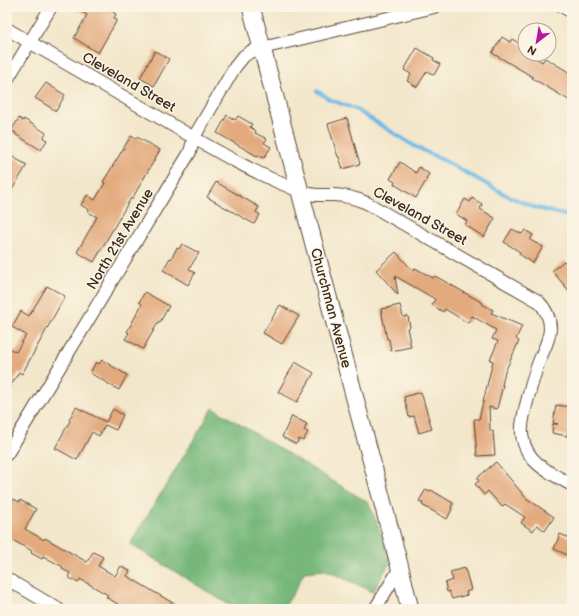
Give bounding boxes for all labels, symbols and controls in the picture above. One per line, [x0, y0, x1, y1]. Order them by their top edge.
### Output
north arrow [517, 22, 557, 62]
text: N [525, 42, 539, 58]
street label: Cleveland Street [79, 48, 179, 116]
street label: Cleveland Street [370, 183, 471, 249]
street label: North 21st Avenue [83, 185, 157, 293]
street label: Churchman Avenue [307, 246, 355, 370]

